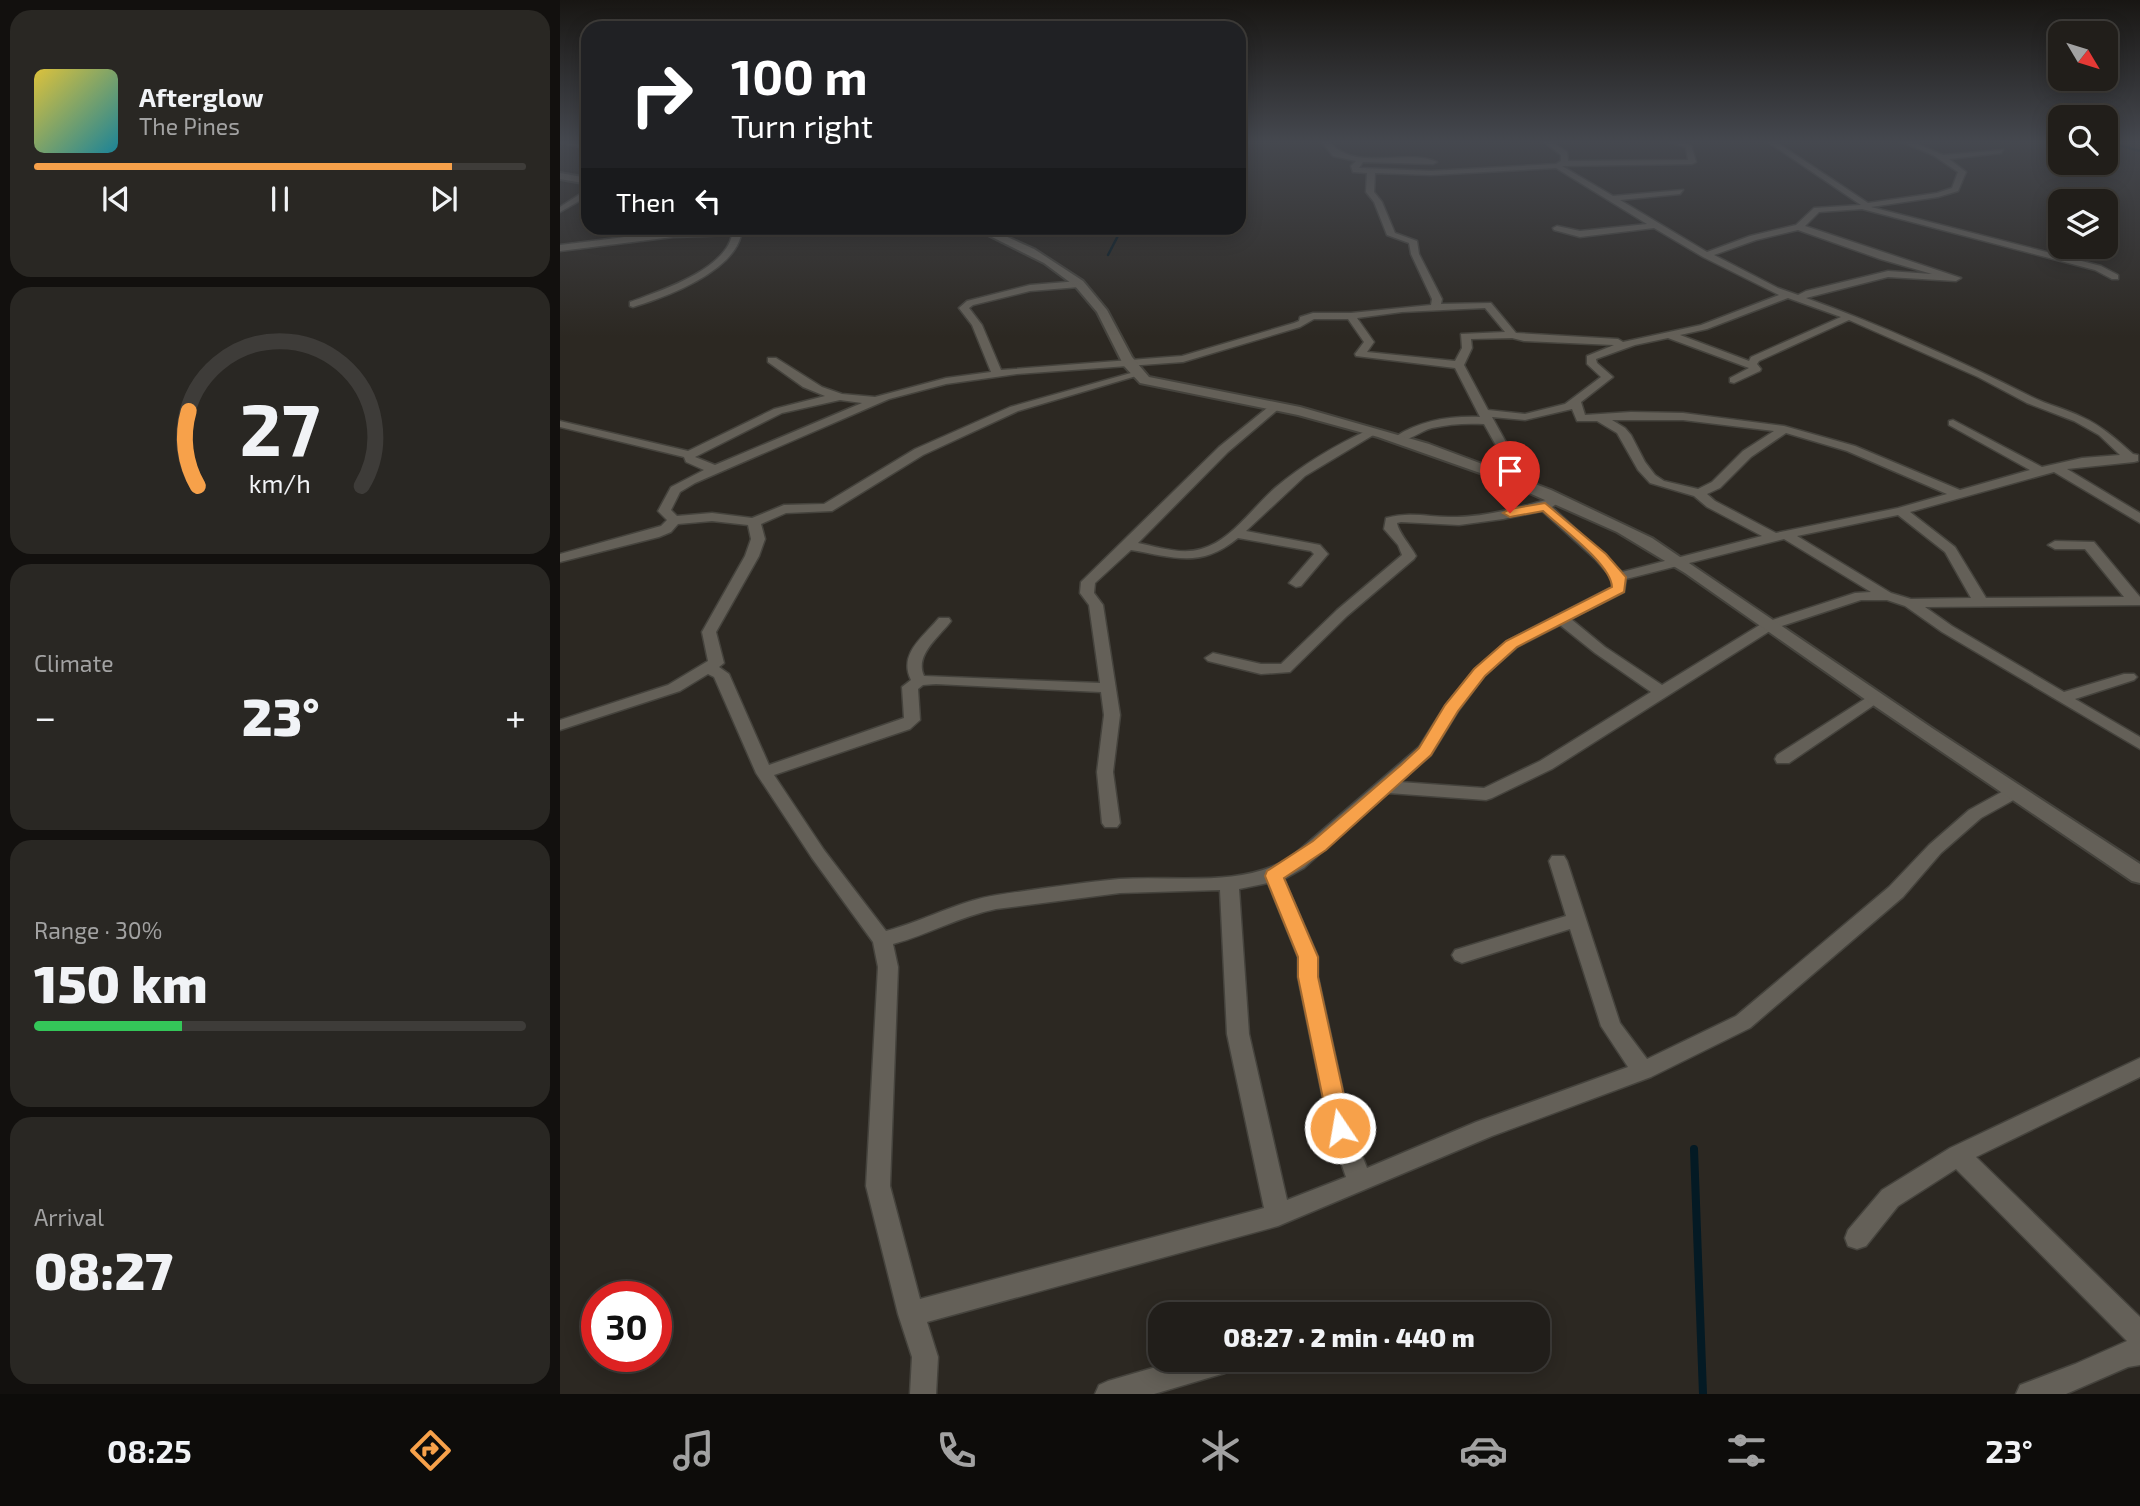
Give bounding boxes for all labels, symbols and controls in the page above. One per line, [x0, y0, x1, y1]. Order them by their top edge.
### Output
north arrow [2048, 21, 2118, 91]
map controls [2048, 21, 2118, 259]
text: 100 m [731, 46, 868, 105]
icon: right [616, 49, 707, 140]
text: Afterglow [139, 81, 264, 112]
button: search [2048, 105, 2118, 175]
text: Turn right [731, 106, 873, 144]
text: The Pines [139, 112, 240, 140]
icon: previous [97, 180, 135, 218]
icon: pause [261, 180, 299, 218]
icon: next [425, 180, 463, 218]
icon: left [689, 182, 727, 220]
text: Then [616, 186, 675, 217]
button: layers [2048, 189, 2118, 259]
text: 27 [240, 384, 320, 472]
pin [1480, 441, 1540, 513]
icon: arrive [1491, 452, 1529, 490]
text: km/h [249, 468, 311, 498]
text: Climate [34, 649, 114, 677]
text: 23° [242, 684, 320, 746]
text: − [34, 693, 56, 739]
text: + [505, 693, 526, 739]
text: Range · 30% [34, 916, 162, 944]
text: 150 km [34, 951, 208, 1013]
position arrow [1303, 1091, 1377, 1165]
text: Arrival [34, 1203, 104, 1231]
text: 08:27 [34, 1238, 173, 1300]
speed limit sign: 30 [581, 1281, 672, 1372]
text: 08:27 · 2 min · 440 m [1223, 1321, 1475, 1352]
icon: directions [406, 1426, 455, 1475]
icon: music [669, 1426, 718, 1475]
icon: phone [932, 1426, 981, 1475]
icon: climate [1196, 1426, 1245, 1475]
icon: car [1459, 1426, 1508, 1475]
icon: filters [1722, 1426, 1771, 1475]
text: 08:25 [107, 1431, 192, 1469]
text: 23° [1985, 1431, 2033, 1469]

